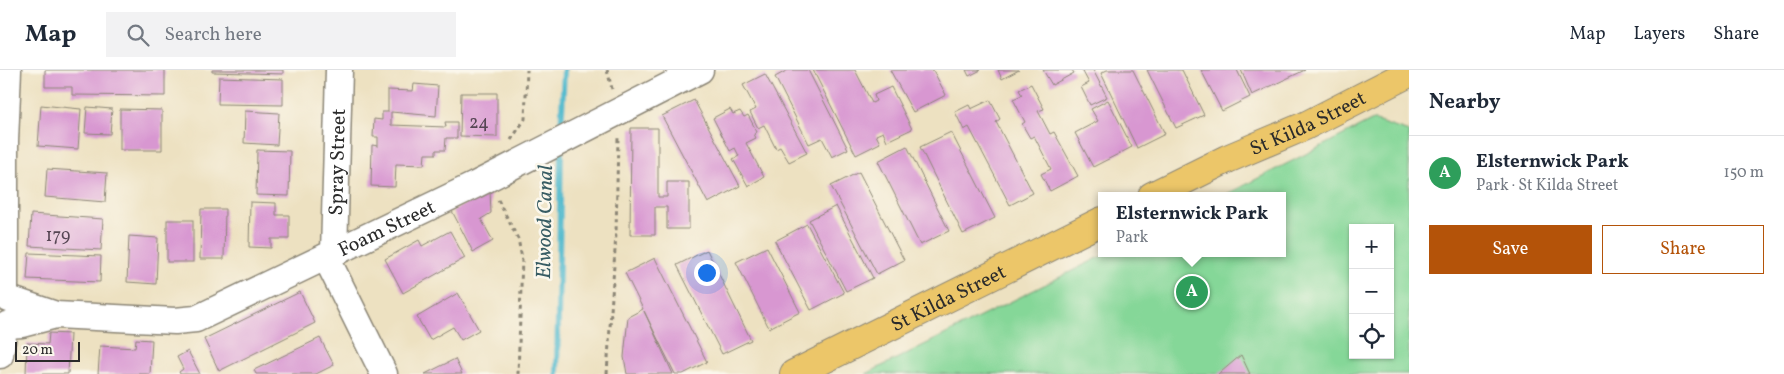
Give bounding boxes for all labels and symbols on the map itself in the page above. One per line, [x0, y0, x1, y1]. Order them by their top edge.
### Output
street label: St Kilda Street [1246, 85, 1371, 164]
street label: Spray Street [323, 108, 354, 216]
house number: 24 [469, 111, 489, 136]
water label: Elwood Canal [530, 165, 561, 279]
street label: Foam Street [334, 194, 441, 265]
house number: 179 [46, 224, 70, 249]
street label: St Kilda Street [887, 259, 1011, 340]
your location [694, 260, 720, 286]
pin: A [1176, 273, 1208, 311]
scale bar [15, 339, 80, 362]

